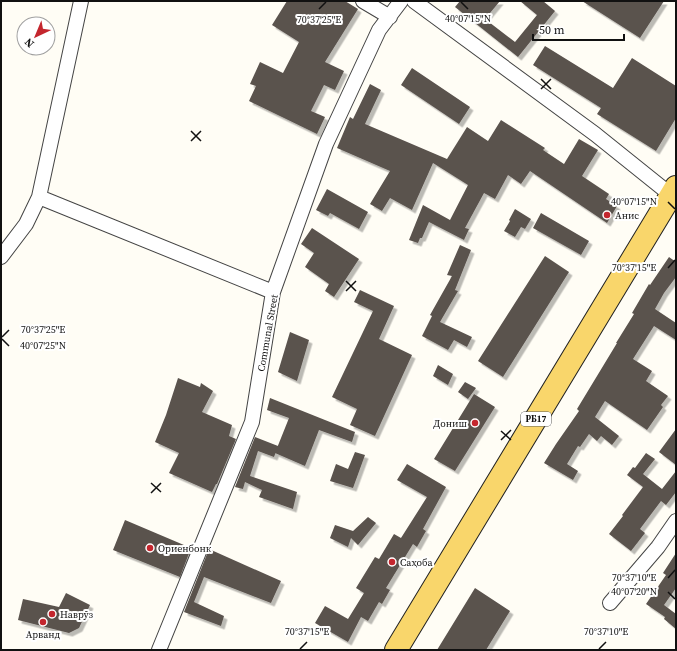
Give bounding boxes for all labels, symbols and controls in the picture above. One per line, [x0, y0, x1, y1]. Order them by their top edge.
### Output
text: 40°07'15"N [445, 12, 491, 25]
text: 70°37'25"E [297, 13, 341, 26]
north arrow [16, 16, 56, 56]
scale bar [533, 16, 624, 42]
text: 50 m [539, 22, 565, 38]
text: N [21, 35, 37, 51]
text: 40°07'15"N [611, 195, 657, 208]
place label: Анис [615, 209, 639, 222]
marker: Анис [602, 210, 612, 220]
text: 70°37'15"E [612, 261, 656, 274]
street label: Communal Street [254, 293, 281, 373]
text: 70°37'25"E [21, 323, 65, 336]
text: 40°07'25"N [20, 339, 66, 352]
road number: РБ17 [521, 412, 551, 426]
place label: Дониш [433, 417, 467, 430]
marker: Дониш [470, 418, 480, 428]
place label: Ориенбонк [158, 542, 212, 555]
marker: Ориенбонк [145, 543, 155, 553]
place label: Саҳоба [400, 556, 433, 569]
marker: Саҳоба [387, 557, 397, 567]
text: 70°37'10"E [612, 571, 656, 584]
text: 40°07'20"N [611, 585, 657, 598]
place label: Наврӯз [60, 608, 93, 621]
marker: Наврӯз [47, 609, 57, 619]
marker: Арванд [38, 617, 48, 627]
text: 70°37'15"E [285, 625, 329, 638]
text: 70°37'10"E [584, 625, 628, 638]
place label: Арванд [26, 628, 60, 641]

